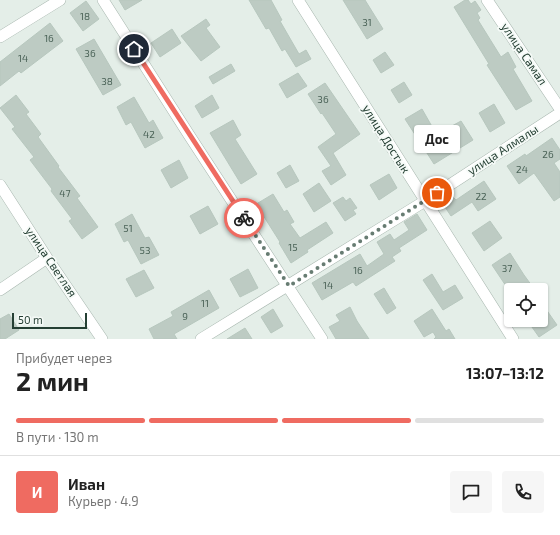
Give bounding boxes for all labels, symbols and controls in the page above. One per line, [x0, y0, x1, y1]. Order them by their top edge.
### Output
house number: 18 [80, 10, 90, 22]
house number: 31 [362, 16, 372, 28]
street label: улица Самал [498, 20, 551, 88]
house number: 16 [44, 32, 54, 44]
pin [117, 32, 151, 66]
icon: home [123, 38, 145, 60]
house number: 36 [84, 47, 96, 59]
house number: 14 [18, 52, 28, 64]
house number: 38 [101, 75, 113, 87]
house number: 36 [317, 93, 329, 105]
street label: улица Достык [359, 102, 414, 176]
street label: улица Алмалы [465, 121, 541, 178]
callout: Дос [414, 125, 460, 153]
house number: 42 [143, 128, 155, 140]
text: Дос [425, 131, 449, 147]
house number: 26 [542, 148, 554, 160]
house number: 24 [516, 163, 528, 175]
pin [420, 176, 454, 210]
icon: bag [426, 182, 448, 204]
house number: 47 [59, 187, 71, 199]
house number: 22 [475, 190, 487, 202]
courier [224, 198, 264, 238]
icon: bike [233, 207, 255, 229]
house number: 51 [123, 222, 133, 234]
street label: улица Светлая [22, 224, 80, 300]
house number: 15 [288, 241, 298, 253]
house number: 53 [140, 244, 150, 256]
house number: 37 [502, 262, 512, 274]
house number: 16 [353, 264, 363, 276]
house number: 14 [323, 279, 333, 291]
map controls [504, 283, 548, 327]
button: locate [504, 283, 548, 327]
house number: 11 [201, 297, 209, 309]
house number: 9 [182, 310, 188, 322]
scale bar [12, 311, 87, 330]
text: 50 m [18, 313, 43, 326]
text: Прибудет через [16, 350, 112, 366]
text: 13:07–13:12 [466, 364, 544, 382]
text: 2 мин [16, 365, 89, 396]
text: В пути · 130 m [16, 429, 99, 445]
button: chat [450, 471, 492, 513]
button: phone [502, 471, 544, 513]
text: Иван [68, 475, 105, 493]
text: И [32, 483, 42, 501]
text: Курьер · 4.9 [68, 493, 139, 509]

